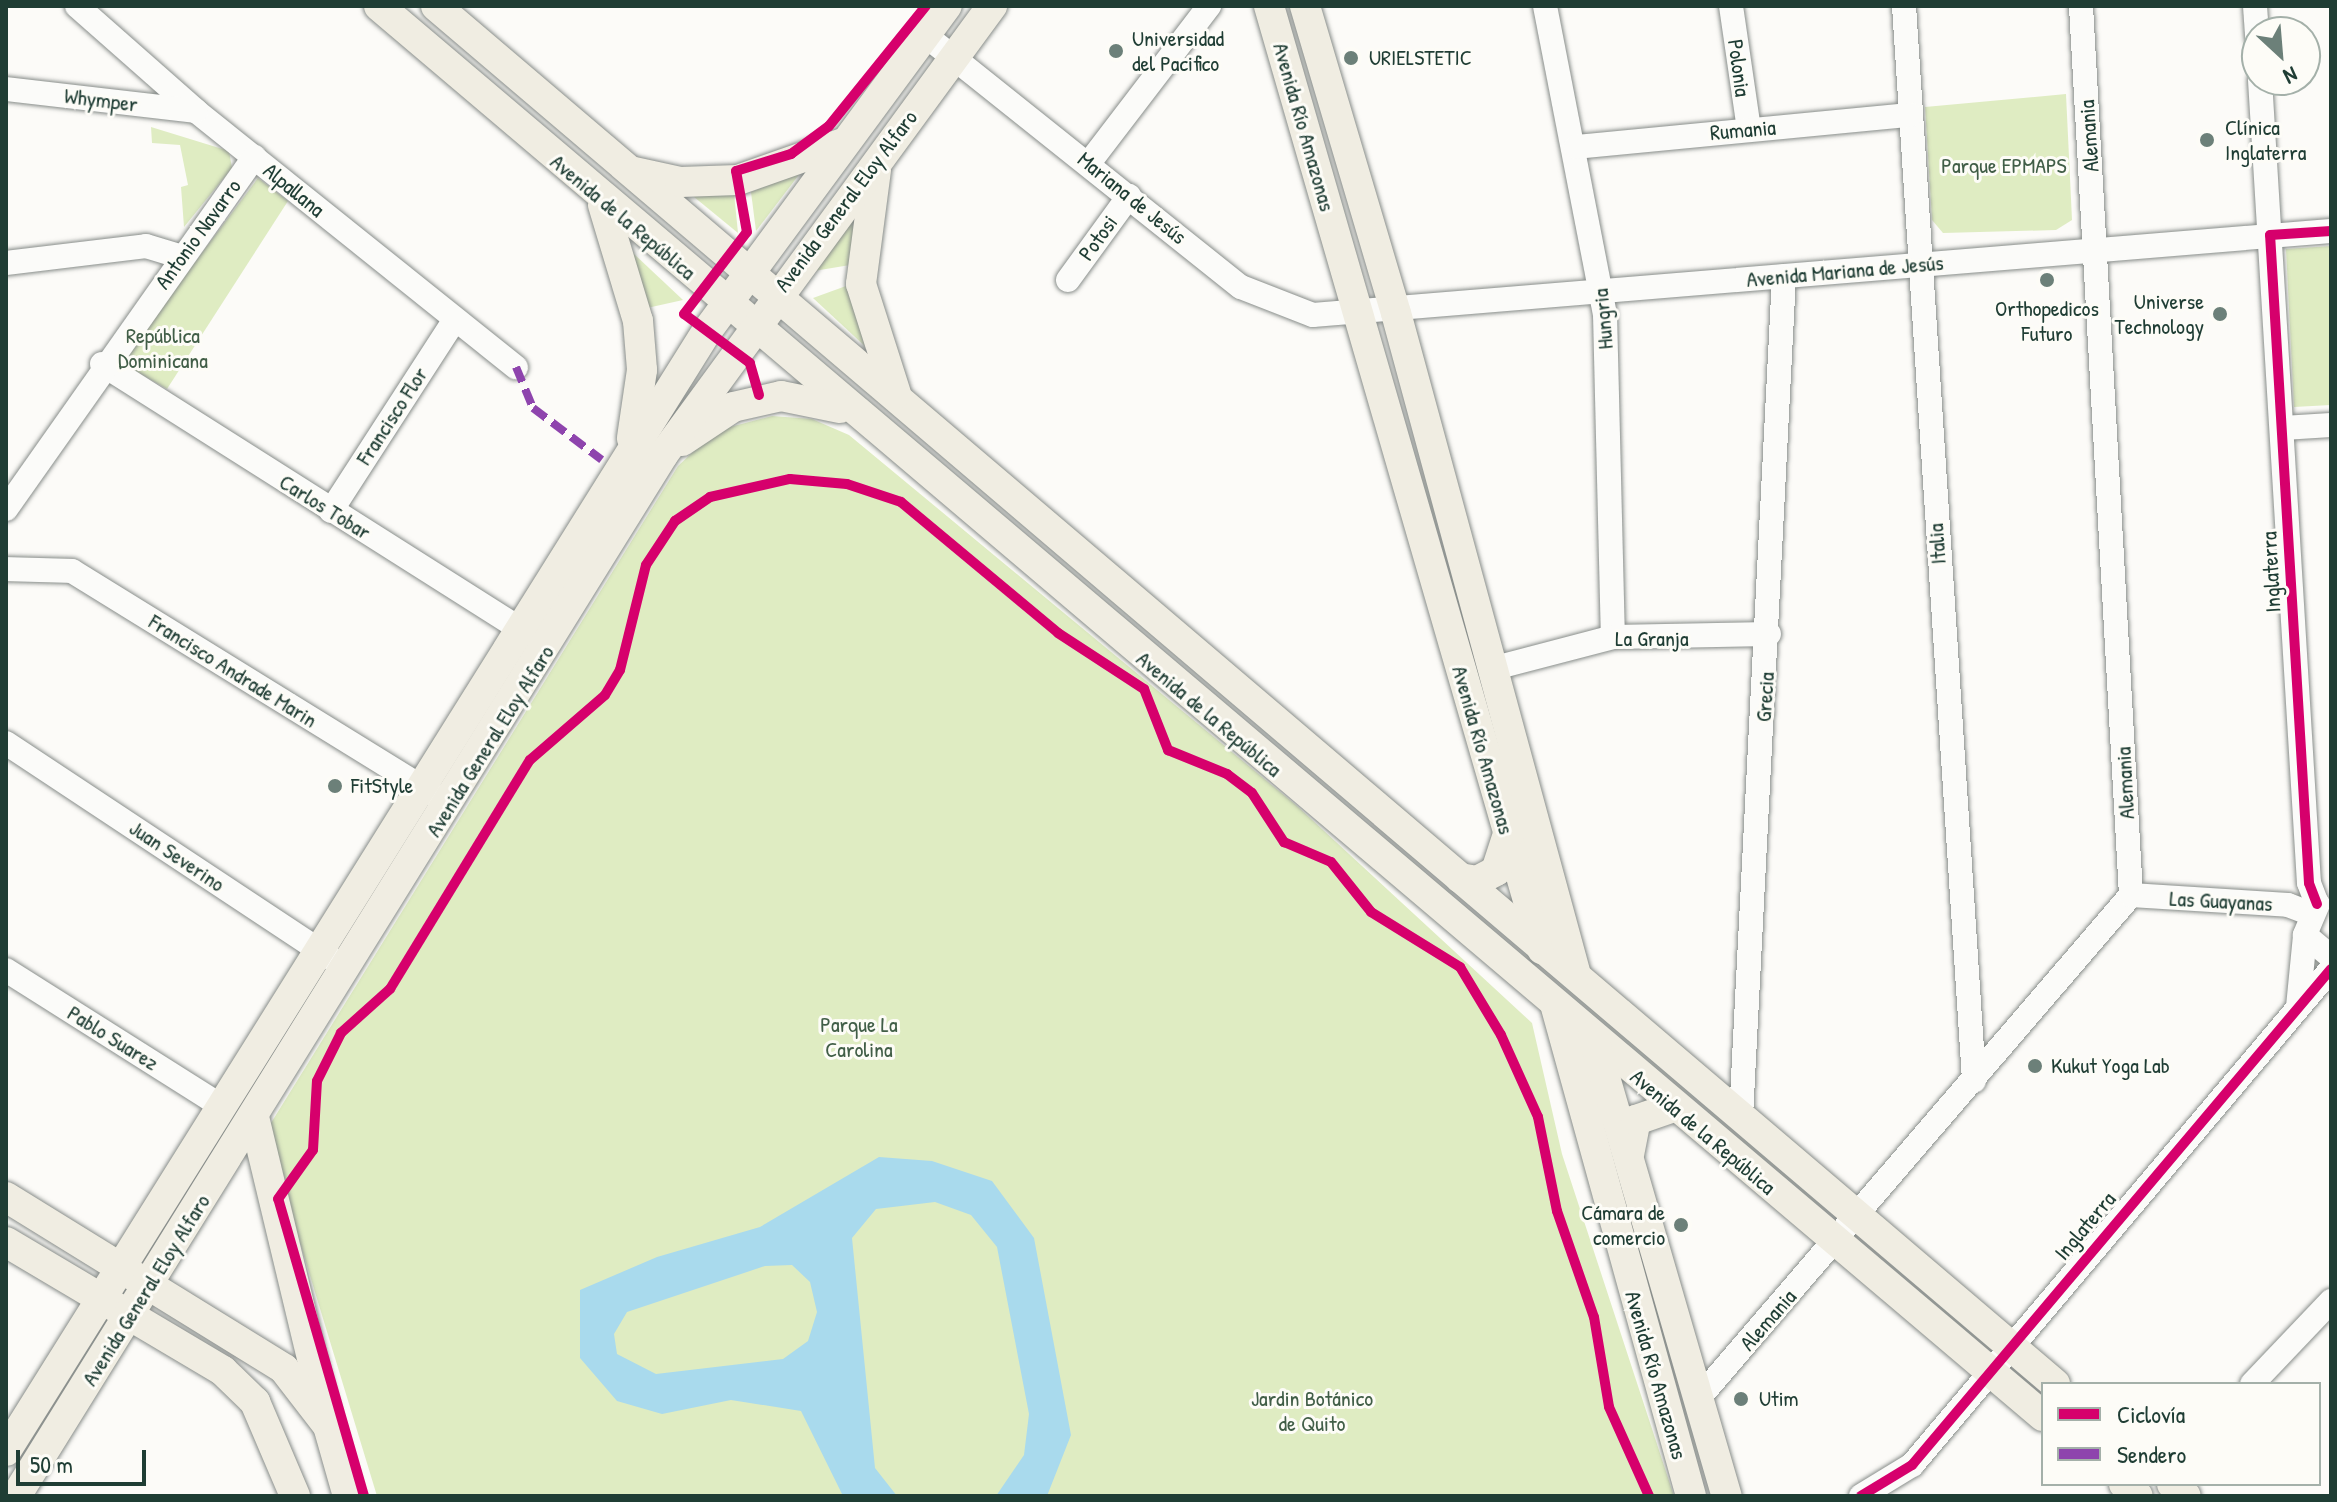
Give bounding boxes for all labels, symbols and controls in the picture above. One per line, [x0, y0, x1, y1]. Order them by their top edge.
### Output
north arrow [2241, 16, 2321, 96]
place label: Universidad del Pacifico [1132, 25, 1224, 76]
street label: Polonia [1722, 38, 1756, 98]
street label: Avenida Río Amazonas [1267, 40, 1341, 214]
marker: Universidad del Pacifico [1107, 42, 1125, 60]
place label: URIELSTETIC [1369, 45, 1472, 71]
marker: URIELSTETIC [1340, 47, 1362, 69]
text: N [2279, 60, 2302, 92]
street label: Whymper [63, 82, 139, 118]
street label: Alemania [2073, 99, 2105, 173]
street label: Avenida General Eloy Alfaro [769, 105, 923, 297]
street label: Rumania [1709, 114, 1777, 146]
place label: Clínica Inglaterra [2225, 114, 2306, 166]
marker: Clínica Inglaterra [2196, 129, 2218, 151]
street label: Mariana de Jesús [1072, 146, 1192, 250]
street label: Avenida de la República [545, 149, 701, 285]
park label: Parque EPMAPS [1941, 153, 2067, 179]
street label: Alpallana [258, 157, 330, 223]
street label: Antonio Navarro [149, 174, 247, 294]
street label: Potosi [1073, 210, 1123, 266]
street label: Avenida Mariana de Jesús [1745, 249, 1945, 293]
marker: Orthopedicos Futuro [2036, 269, 2058, 291]
street label: Hungria [1587, 288, 1619, 350]
place label: Universe Technology [2115, 288, 2204, 340]
place label: Orthopedicos Futuro [1995, 295, 2099, 346]
marker: Universe Technology [2211, 305, 2229, 323]
park label: República Dominicana [118, 322, 208, 374]
street label: Francisco Flor [351, 362, 433, 470]
street label: Carlos Tobar [274, 469, 376, 545]
street label: Italia [1922, 523, 1952, 565]
street label: Inglaterra [2256, 531, 2286, 613]
street label: Francisco Andrade Marin [144, 609, 322, 733]
street label: La Granja [1615, 626, 1689, 652]
street label: Avenida General Eloy Alfaro [420, 640, 560, 842]
street label: Avenida de la República [1131, 646, 1287, 782]
street label: Avenida Río Amazonas [1446, 663, 1520, 837]
street label: Grecia [1750, 671, 1780, 723]
street label: Alemania [2110, 746, 2140, 820]
place label: FitStyle [351, 773, 413, 799]
marker: FitStyle [326, 777, 344, 795]
street label: Juan Severino [124, 815, 230, 897]
street label: Las Guayanas [2169, 885, 2273, 917]
street label: Pablo Suarez [63, 1000, 163, 1076]
park label: Parque La Carolina [820, 1011, 898, 1062]
place label: Kukut Yoga Lab [2051, 1053, 2170, 1079]
marker: Kukut Yoga Lab [2026, 1057, 2044, 1075]
street label: Avenida de la República [1625, 1064, 1781, 1200]
street label: Inglaterra [2049, 1186, 2121, 1266]
street label: Avenida General Eloy Alfaro [76, 1189, 216, 1391]
place label: Cámara de comercio [1581, 1199, 1665, 1250]
marker: Cámara de comercio [1672, 1216, 1690, 1234]
street label: Alemania [1734, 1284, 1802, 1356]
street label: Avenida Río Amazonas [1619, 1288, 1693, 1462]
legend [2041, 1382, 2321, 1486]
park label: Jardin Botánico de Quito [1251, 1385, 1373, 1436]
place label: Utim [1759, 1386, 1799, 1412]
marker: Utim [1730, 1388, 1752, 1410]
text: Ciclovía [2117, 1398, 2185, 1430]
scale bar [20, 1434, 150, 1484]
text: Sendero [2117, 1438, 2186, 1470]
text: 50 m [30, 1448, 73, 1480]

